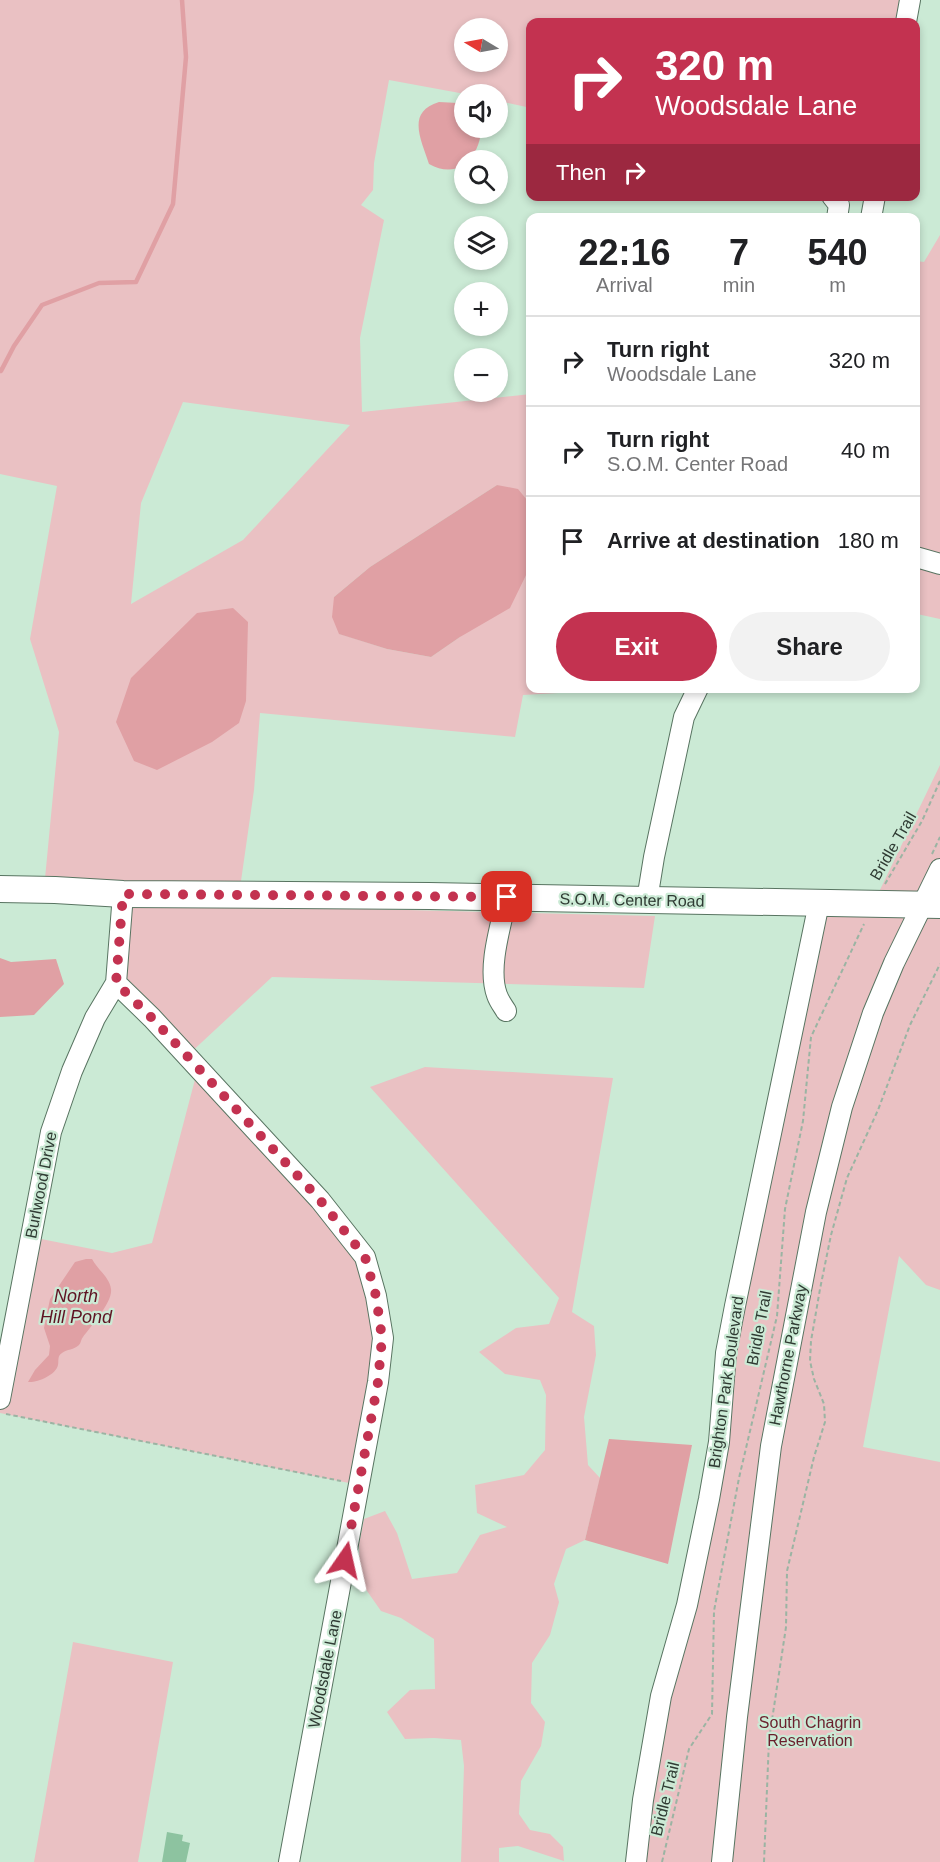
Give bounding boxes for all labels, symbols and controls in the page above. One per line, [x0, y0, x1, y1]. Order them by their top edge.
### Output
north arrow [454, 18, 508, 72]
map controls [454, 18, 508, 402]
icon: right [556, 42, 634, 120]
text: 320 m [655, 42, 774, 89]
button: sound [454, 84, 508, 138]
text: Woodsdale Lane [655, 91, 857, 121]
button: search [454, 150, 508, 204]
icon: right [618, 156, 651, 189]
text: Then [556, 160, 606, 185]
button: layers [454, 216, 508, 270]
text: 22:16 [578, 232, 670, 273]
text: 7 [729, 232, 749, 273]
text: 540 [807, 232, 868, 273]
text: Arrival [596, 274, 653, 296]
text: min [723, 274, 755, 296]
text: m [829, 274, 846, 296]
button: + [454, 282, 508, 336]
text: Turn right [607, 337, 709, 362]
icon: right [556, 345, 589, 378]
button: − [454, 348, 508, 402]
text: 320 m [829, 348, 890, 373]
text: Woodsdale Lane [607, 363, 757, 385]
text: Turn right [607, 427, 709, 452]
icon: right [556, 435, 589, 468]
text: 40 m [841, 438, 890, 463]
text: S.O.M. Center Road [607, 453, 788, 475]
icon: arrive [556, 525, 589, 558]
text: Arrive at destination [607, 528, 820, 553]
text: 180 m [838, 528, 899, 553]
button: Exit [556, 612, 717, 681]
button: Share [729, 612, 890, 681]
street label: Bridle Trail [867, 809, 919, 883]
pin [481, 871, 532, 922]
icon: arrive [490, 880, 523, 913]
street label: S.O.M. Center Road [559, 890, 705, 910]
street label: Burlwood Drive [22, 1130, 60, 1240]
street label: Hawthorne Parkway [766, 1283, 810, 1427]
water label: North Hill Pond [40, 1286, 113, 1327]
street label: Bridle Trail [743, 1289, 775, 1367]
street label: Brighton Park Boulevard [706, 1295, 746, 1469]
position arrow [313, 1528, 377, 1592]
street label: Woodsdale Lane [305, 1608, 345, 1729]
park label: South Chagrin Reservation [759, 1714, 861, 1749]
street label: Bridle Trail [648, 1760, 682, 1838]

